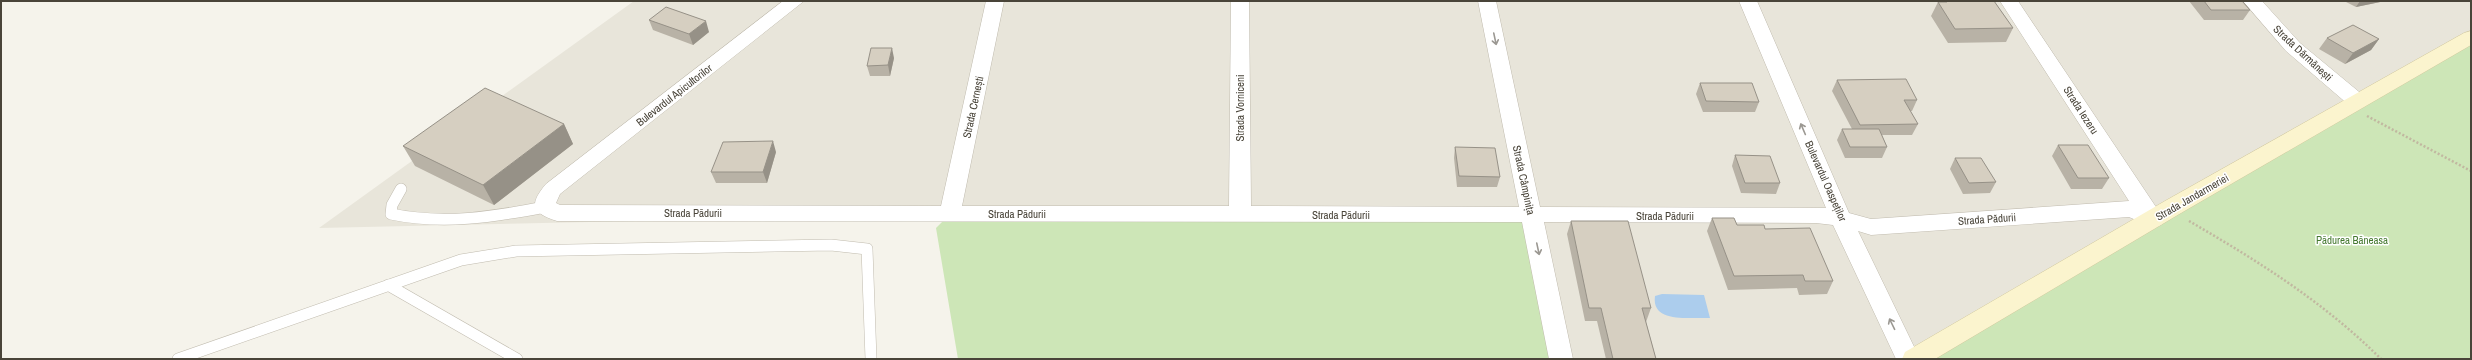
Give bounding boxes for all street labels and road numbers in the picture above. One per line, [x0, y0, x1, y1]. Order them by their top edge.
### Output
street label: Strada Dărmănești [2271, 22, 2335, 84]
street label: Bulevardul Apicultorilor [633, 61, 715, 129]
street label: Strada Vorniceni [1233, 74, 1247, 142]
street label: Strada Cernești [960, 75, 986, 139]
street label: Strada Iezeru [2060, 83, 2102, 137]
street label: Bulevardul Oaspeților [1802, 139, 1850, 223]
street label: Strada Câmpinița [1510, 144, 1538, 216]
street label: Strada Jandarmeriei [2153, 170, 2231, 224]
street label: Strada Pădurii [664, 206, 722, 220]
street label: Strada Pădurii [988, 207, 1046, 221]
street label: Strada Pădurii [1312, 208, 1370, 222]
street label: Strada Pădurii [1636, 209, 1694, 223]
street label: Strada Pădurii [1957, 210, 2017, 228]

